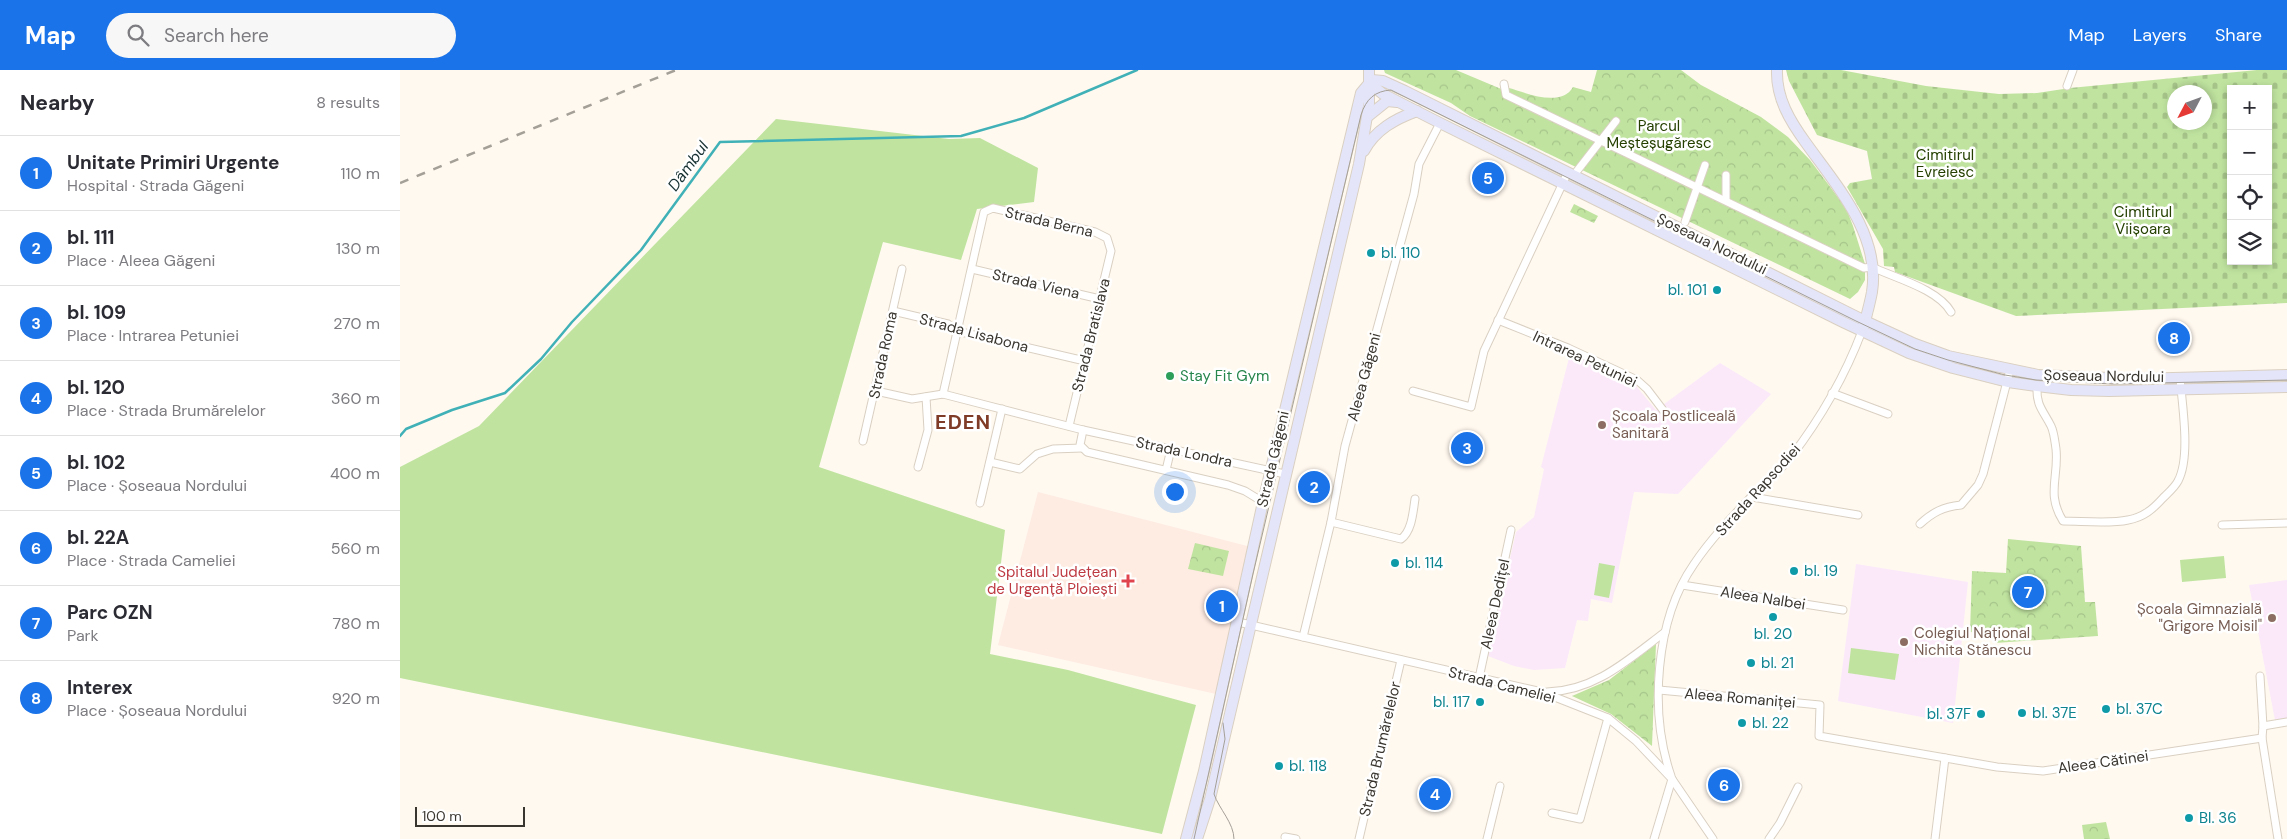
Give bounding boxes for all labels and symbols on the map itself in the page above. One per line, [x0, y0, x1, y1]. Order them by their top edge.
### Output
north arrow [2167, 85, 2212, 130]
park label: Parcul Meșteșugăresc [1606, 116, 1712, 153]
water label: Dâmbul [663, 137, 713, 195]
park label: Cimitirul Evreiesc [1916, 145, 1974, 182]
pin: 5 [1472, 159, 1504, 197]
street label: Strada Berna [1003, 202, 1095, 242]
park label: Cimitirul Viișoara [2114, 202, 2172, 239]
street label: Șoseaua Nordului [1653, 209, 1771, 279]
place label: bl. 110 [1381, 243, 1420, 263]
marker: bl. 110 [1365, 247, 1377, 259]
street label: Strada Viena [990, 264, 1082, 304]
street label: Strada Bratislava [1067, 276, 1115, 394]
place label: bl. 101 [1668, 280, 1707, 300]
marker: bl. 101 [1711, 284, 1723, 296]
street label: Strada Lisabona [917, 309, 1031, 357]
street label: Strada Roma [864, 310, 902, 400]
pin: 8 [2158, 319, 2190, 357]
street label: Intrarea Petuniei [1530, 326, 1640, 392]
street label: Aleea Găgeni [1343, 331, 1385, 423]
street label: Șoseaua Nordului [2044, 365, 2164, 387]
place label: Stay Fit Gym [1180, 366, 1269, 386]
marker: Stay Fit Gym [1164, 370, 1176, 382]
place label: Școala Postliceală Sanitară [1612, 406, 1736, 443]
district label: EDEN [935, 409, 991, 435]
street label: Strada Găgeni [1252, 409, 1294, 509]
marker: Școala Postliceală Sanitară [1596, 419, 1608, 431]
pin: 3 [1451, 429, 1483, 467]
street label: Strada Londra [1134, 432, 1234, 472]
street label: Strada Rapsodiei [1711, 440, 1805, 540]
pin: 2 [1298, 468, 1330, 506]
your location [1162, 479, 1188, 505]
place label: bl. 114 [1405, 553, 1443, 573]
marker: bl. 114 [1389, 557, 1401, 569]
street label: Aleea Dedițel [1476, 557, 1514, 651]
place label: bl. 19 [1804, 561, 1838, 581]
place label: Spitalul Județean de Urgență Ploiești [987, 562, 1117, 599]
marker: bl. 19 [1788, 565, 1800, 577]
pin: 7 [2012, 573, 2044, 611]
marker: Spitalul Județean de Urgență Ploiești [1121, 574, 1135, 588]
street label: Aleea Nalbei [1719, 581, 1807, 615]
pin: 1 [1206, 587, 1238, 625]
place label: Școala Gimnazială "Grigore Moisil" [2137, 599, 2262, 636]
marker: bl. 20 [1767, 611, 1779, 623]
marker: Școala Gimnazială "Grigore Moisil" [2266, 612, 2278, 624]
place label: Colegiul Național Nichita Stănescu [1914, 623, 2031, 660]
place label: bl. 20 [1754, 624, 1792, 644]
marker: Colegiul Național Nichita Stănescu [1898, 636, 1910, 648]
place label: bl. 21 [1761, 653, 1794, 673]
marker: bl. 21 [1745, 657, 1757, 669]
street label: Strada Cameliei [1446, 662, 1558, 708]
street label: Strada Brumărelelor [1355, 679, 1405, 818]
street label: Aleea Romaniței [1684, 683, 1796, 713]
place label: bl. 117 [1433, 692, 1470, 712]
marker: bl. 117 [1474, 696, 1486, 708]
place label: bl. 37C [2116, 699, 2163, 719]
place label: bl. 37E [2032, 703, 2077, 723]
marker: bl. 37C [2100, 703, 2112, 715]
place label: bl. 37F [1927, 704, 1971, 724]
marker: bl. 37E [2016, 707, 2028, 719]
marker: bl. 37F [1975, 708, 1987, 720]
place label: bl. 22 [1752, 713, 1789, 733]
marker: bl. 22 [1736, 717, 1748, 729]
street label: Aleea Cătinei [2056, 746, 2150, 778]
place label: bl. 118 [1289, 756, 1327, 776]
marker: bl. 118 [1273, 760, 1285, 772]
pin: 6 [1708, 766, 1740, 804]
pin: 4 [1419, 775, 1451, 813]
scale bar [415, 804, 525, 827]
place label: Bl. 36 [2199, 808, 2237, 828]
marker: Bl. 36 [2183, 812, 2195, 824]

